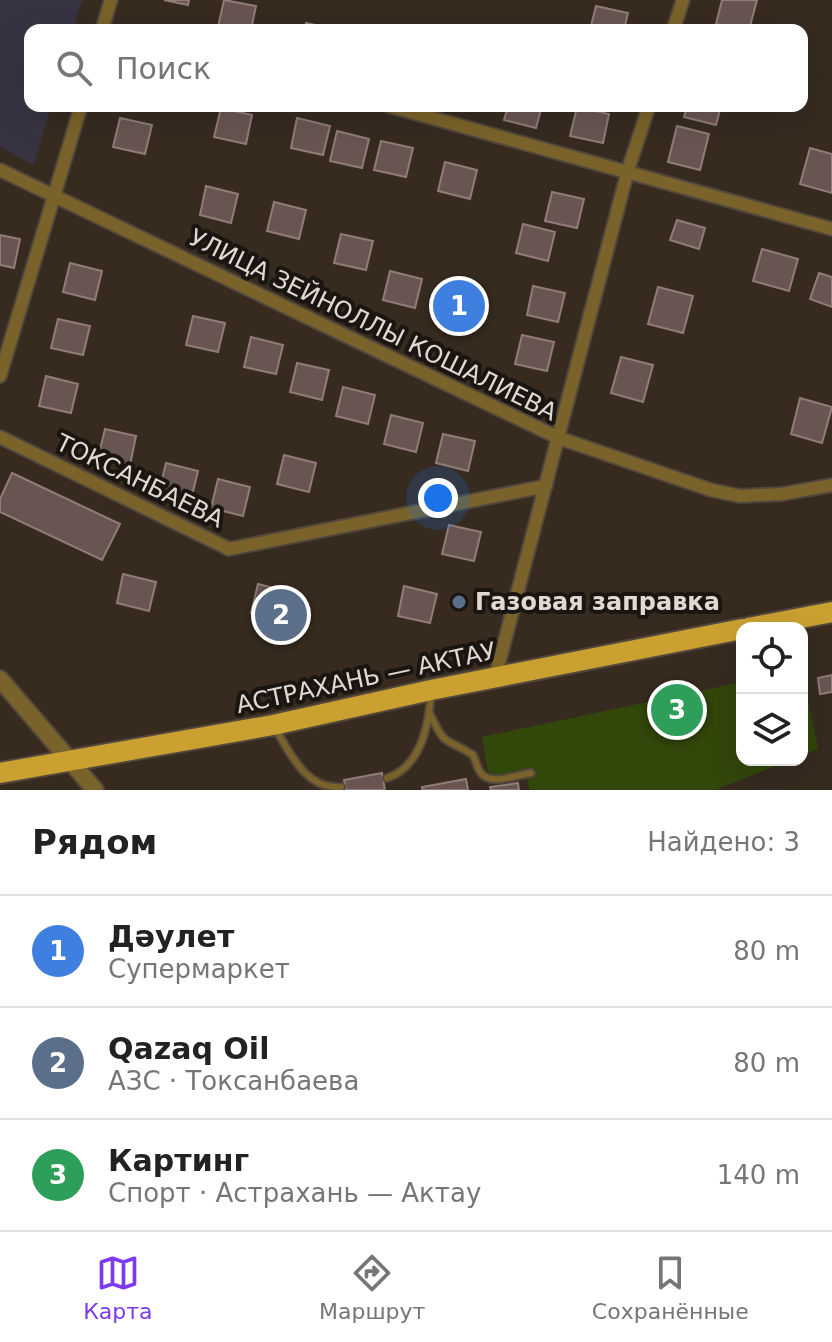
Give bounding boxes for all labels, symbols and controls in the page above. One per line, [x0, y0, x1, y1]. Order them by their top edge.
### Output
search box [24, 24, 808, 112]
icon: search [52, 46, 96, 90]
text: Поиск [116, 51, 211, 86]
street label: УЛИЦА ЗЕЙНОЛЛЫ КОШАЛИЕВА [185, 223, 562, 427]
pin: 1 [433, 276, 485, 336]
street label: ТОКСАНБАЕВА [51, 428, 229, 534]
your location [418, 478, 458, 518]
pin: 2 [255, 585, 307, 645]
place label: Газовая заправка [475, 588, 720, 616]
marker: Газовая заправка [450, 593, 468, 611]
map controls [736, 622, 808, 766]
button: locate [736, 622, 808, 694]
street label: АСТРАХАНЬ — АКТАУ [234, 637, 499, 719]
pin: 3 [651, 680, 703, 740]
button: layers [736, 694, 808, 766]
text: Рядом [32, 822, 157, 862]
text: Найдено: 3 [647, 827, 800, 857]
text: Дәулет [108, 919, 234, 954]
text: 1 [49, 936, 67, 966]
text: 80 m [733, 936, 800, 966]
text: Супермаркет [108, 954, 290, 984]
text: Qazaq Oil [108, 1031, 269, 1066]
text: 2 [49, 1048, 67, 1078]
text: 80 m [733, 1048, 800, 1078]
text: АЗС · Токсанбаева [108, 1066, 359, 1096]
text: Картинг [108, 1143, 249, 1178]
text: 3 [49, 1160, 67, 1190]
text: 140 m [717, 1160, 800, 1190]
text: Спорт · Астрахань — Актау [108, 1178, 481, 1208]
tab: Карта [83, 1251, 153, 1324]
tab: Маршрут [319, 1251, 425, 1324]
tab: Сохранённые [592, 1251, 749, 1324]

